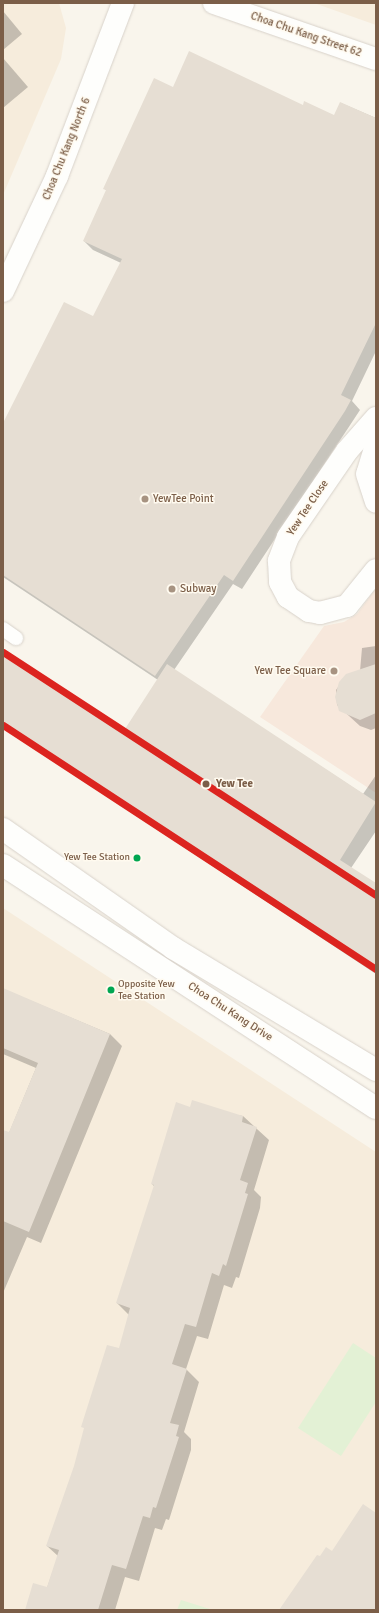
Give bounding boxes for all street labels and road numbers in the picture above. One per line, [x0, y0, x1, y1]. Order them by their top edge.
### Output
street label: Choa Chu Kang Street 62 [249, 10, 363, 60]
street label: Choa Chu Kang North 6 [40, 96, 94, 202]
street label: Yew Tee Close [285, 478, 331, 538]
street label: Choa Chu Kang Drive [185, 980, 275, 1044]

